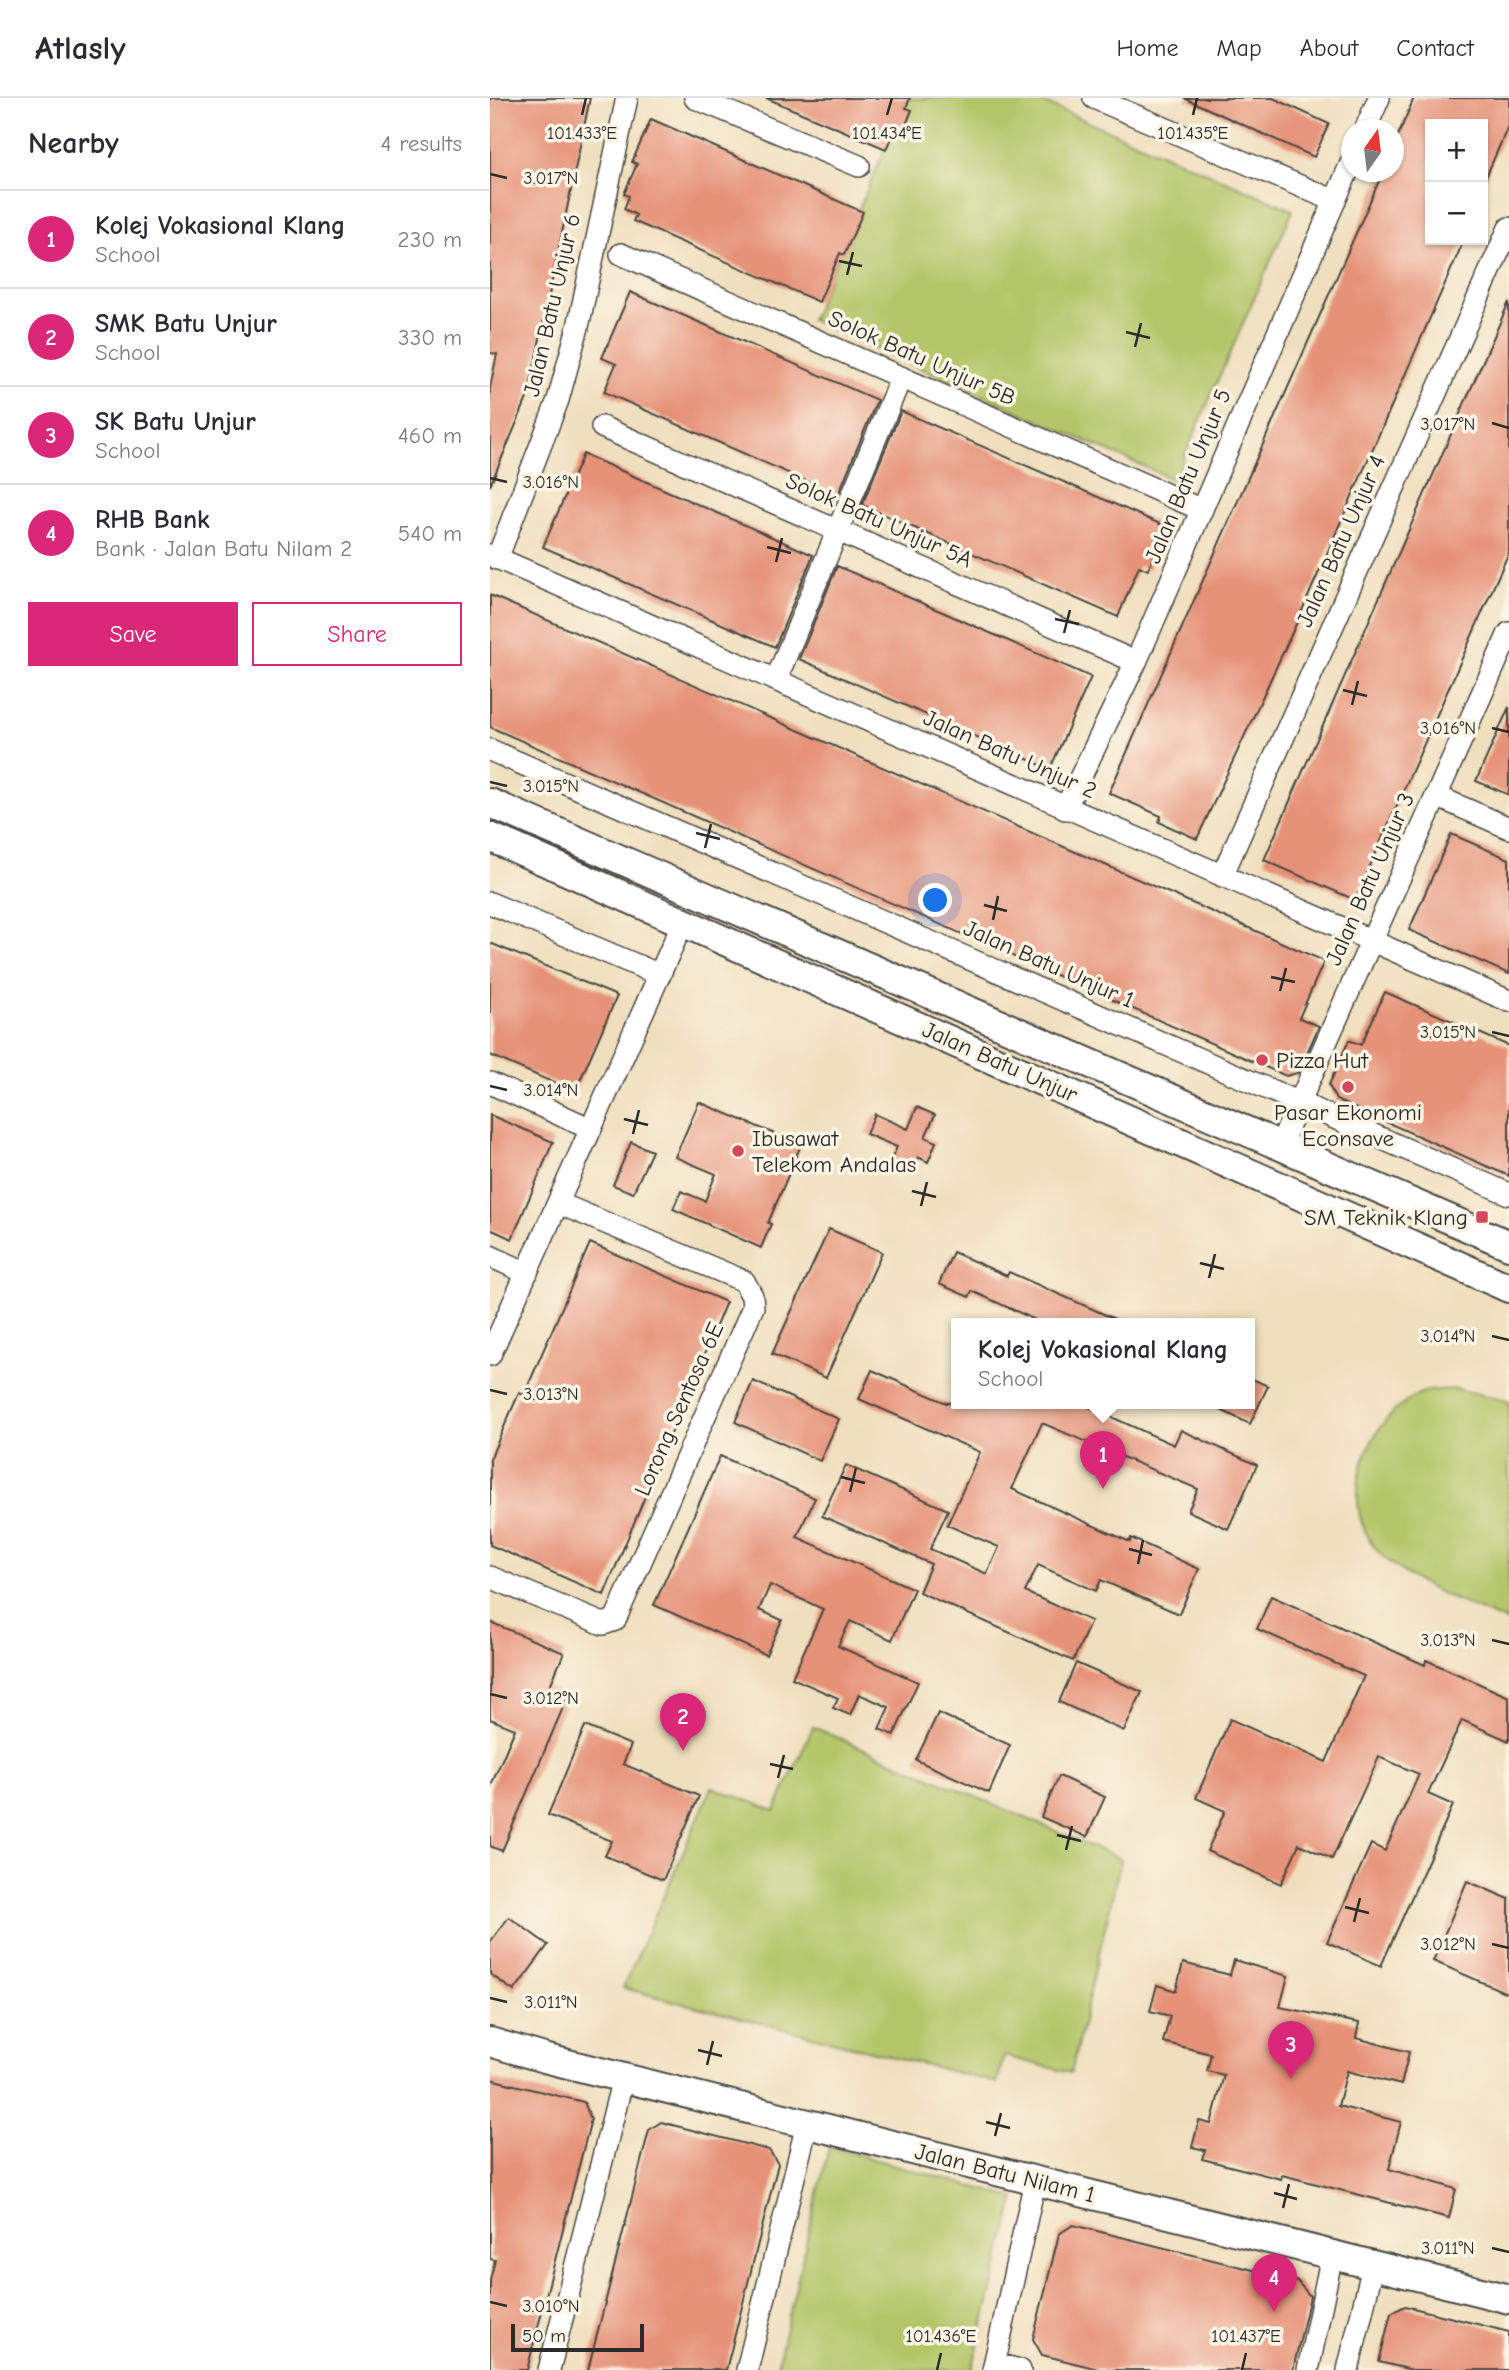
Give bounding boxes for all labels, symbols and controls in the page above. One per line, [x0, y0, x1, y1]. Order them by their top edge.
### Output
text: Atlasly [35, 29, 126, 67]
text: Home [1117, 34, 1178, 62]
text: Map [1216, 34, 1262, 62]
text: About [1300, 34, 1358, 62]
text: Contact [1396, 34, 1474, 62]
north arrow [1341, 119, 1404, 182]
map controls [1425, 119, 1488, 245]
button: + [1425, 119, 1488, 182]
text: 101.433°E [547, 123, 617, 144]
text: 101.434°E [852, 123, 922, 144]
text: 101.435°E [1158, 123, 1229, 144]
text: Nearby [28, 126, 119, 161]
text: 4 results [380, 130, 462, 157]
text: 3.017°N [524, 168, 578, 189]
button: − [1425, 182, 1488, 245]
text: Kolej Vokasional Klang [95, 211, 345, 241]
street label: Jalan Batu Unjur 6 [518, 211, 586, 399]
text: 1 [46, 226, 56, 253]
text: 230 m [398, 226, 462, 253]
text: School [95, 241, 160, 268]
street label: Solok Batu Unjur 5B [824, 305, 1020, 411]
text: SMK Batu Unjur [95, 309, 277, 339]
text: 2 [45, 324, 57, 351]
text: 330 m [398, 324, 462, 351]
text: School [95, 339, 160, 366]
street label: Jalan Batu Unjur 5 [1139, 385, 1237, 567]
text: SK Batu Unjur [95, 407, 256, 437]
text: 3.017°N [1421, 414, 1475, 435]
text: 3 [45, 422, 57, 449]
text: 460 m [398, 422, 462, 449]
text: School [95, 437, 160, 464]
street label: Jalan Batu Unjur 4 [1291, 451, 1391, 631]
street label: Solok Batu Unjur 5A [781, 467, 977, 573]
text: 3.016°N [523, 472, 579, 493]
text: RHB Bank [95, 505, 210, 535]
text: 4 [46, 520, 56, 547]
text: 540 m [398, 520, 462, 547]
text: Bank · Jalan Batu Nilam 2 [95, 535, 352, 562]
button: Save [28, 602, 238, 666]
button: Share [252, 602, 462, 666]
street label: Jalan Batu Unjur 2 [919, 704, 1101, 804]
text: 3.016°N [1420, 718, 1476, 739]
text: 3.015°N [523, 776, 579, 797]
street label: Jalan Batu Unjur 3 [1320, 789, 1420, 969]
your location [918, 883, 952, 917]
street label: Jalan Batu Unjur 1 [960, 914, 1138, 1014]
street label: Jalan Batu Unjur [918, 1016, 1082, 1109]
text: 3.015°N [1420, 1022, 1476, 1043]
place label: Pizza Hut [1276, 1047, 1369, 1074]
marker: Pizza Hut [1254, 1052, 1270, 1068]
marker: Pasar Ekonomi Econsave [1340, 1079, 1356, 1095]
text: 3.014°N [524, 1080, 578, 1101]
place label: Pasar Ekonomi Econsave [1274, 1099, 1422, 1152]
place label: Ibusawat Telekom Andalas [752, 1125, 916, 1178]
marker: Ibusawat Telekom Andalas [730, 1143, 746, 1159]
place label: SM Teknik Klang [1304, 1204, 1468, 1231]
marker: SM Teknik Klang [1474, 1209, 1490, 1225]
street label: Lorong Sentosa 6E [629, 1318, 729, 1500]
popup [951, 1318, 1255, 1409]
text: 3.014°N [1421, 1326, 1475, 1347]
text: Kolej Vokasional Klang [978, 1335, 1228, 1365]
text: School [978, 1365, 1043, 1392]
text: 3.013°N [523, 1384, 579, 1405]
pin: 1 [1080, 1431, 1126, 1489]
text: 3.013°N [1420, 1630, 1476, 1651]
text: 3.012°N [523, 1688, 579, 1709]
pin: 2 [660, 1693, 706, 1751]
text: 3.012°N [1420, 1934, 1476, 1955]
text: 3.011°N [524, 1992, 578, 2013]
pin: 3 [1268, 2021, 1314, 2079]
street label: Jalan Batu Nilam 1 [912, 2138, 1098, 2208]
text: 3.011°N [1421, 2238, 1475, 2259]
pin: 4 [1251, 2254, 1297, 2312]
text: 3.010°N [522, 2296, 580, 2317]
scale bar [511, 2321, 644, 2353]
text: 50 m [522, 2325, 566, 2347]
text: 101.436°E [906, 2326, 977, 2347]
text: 101.437°E [1211, 2326, 1281, 2347]

